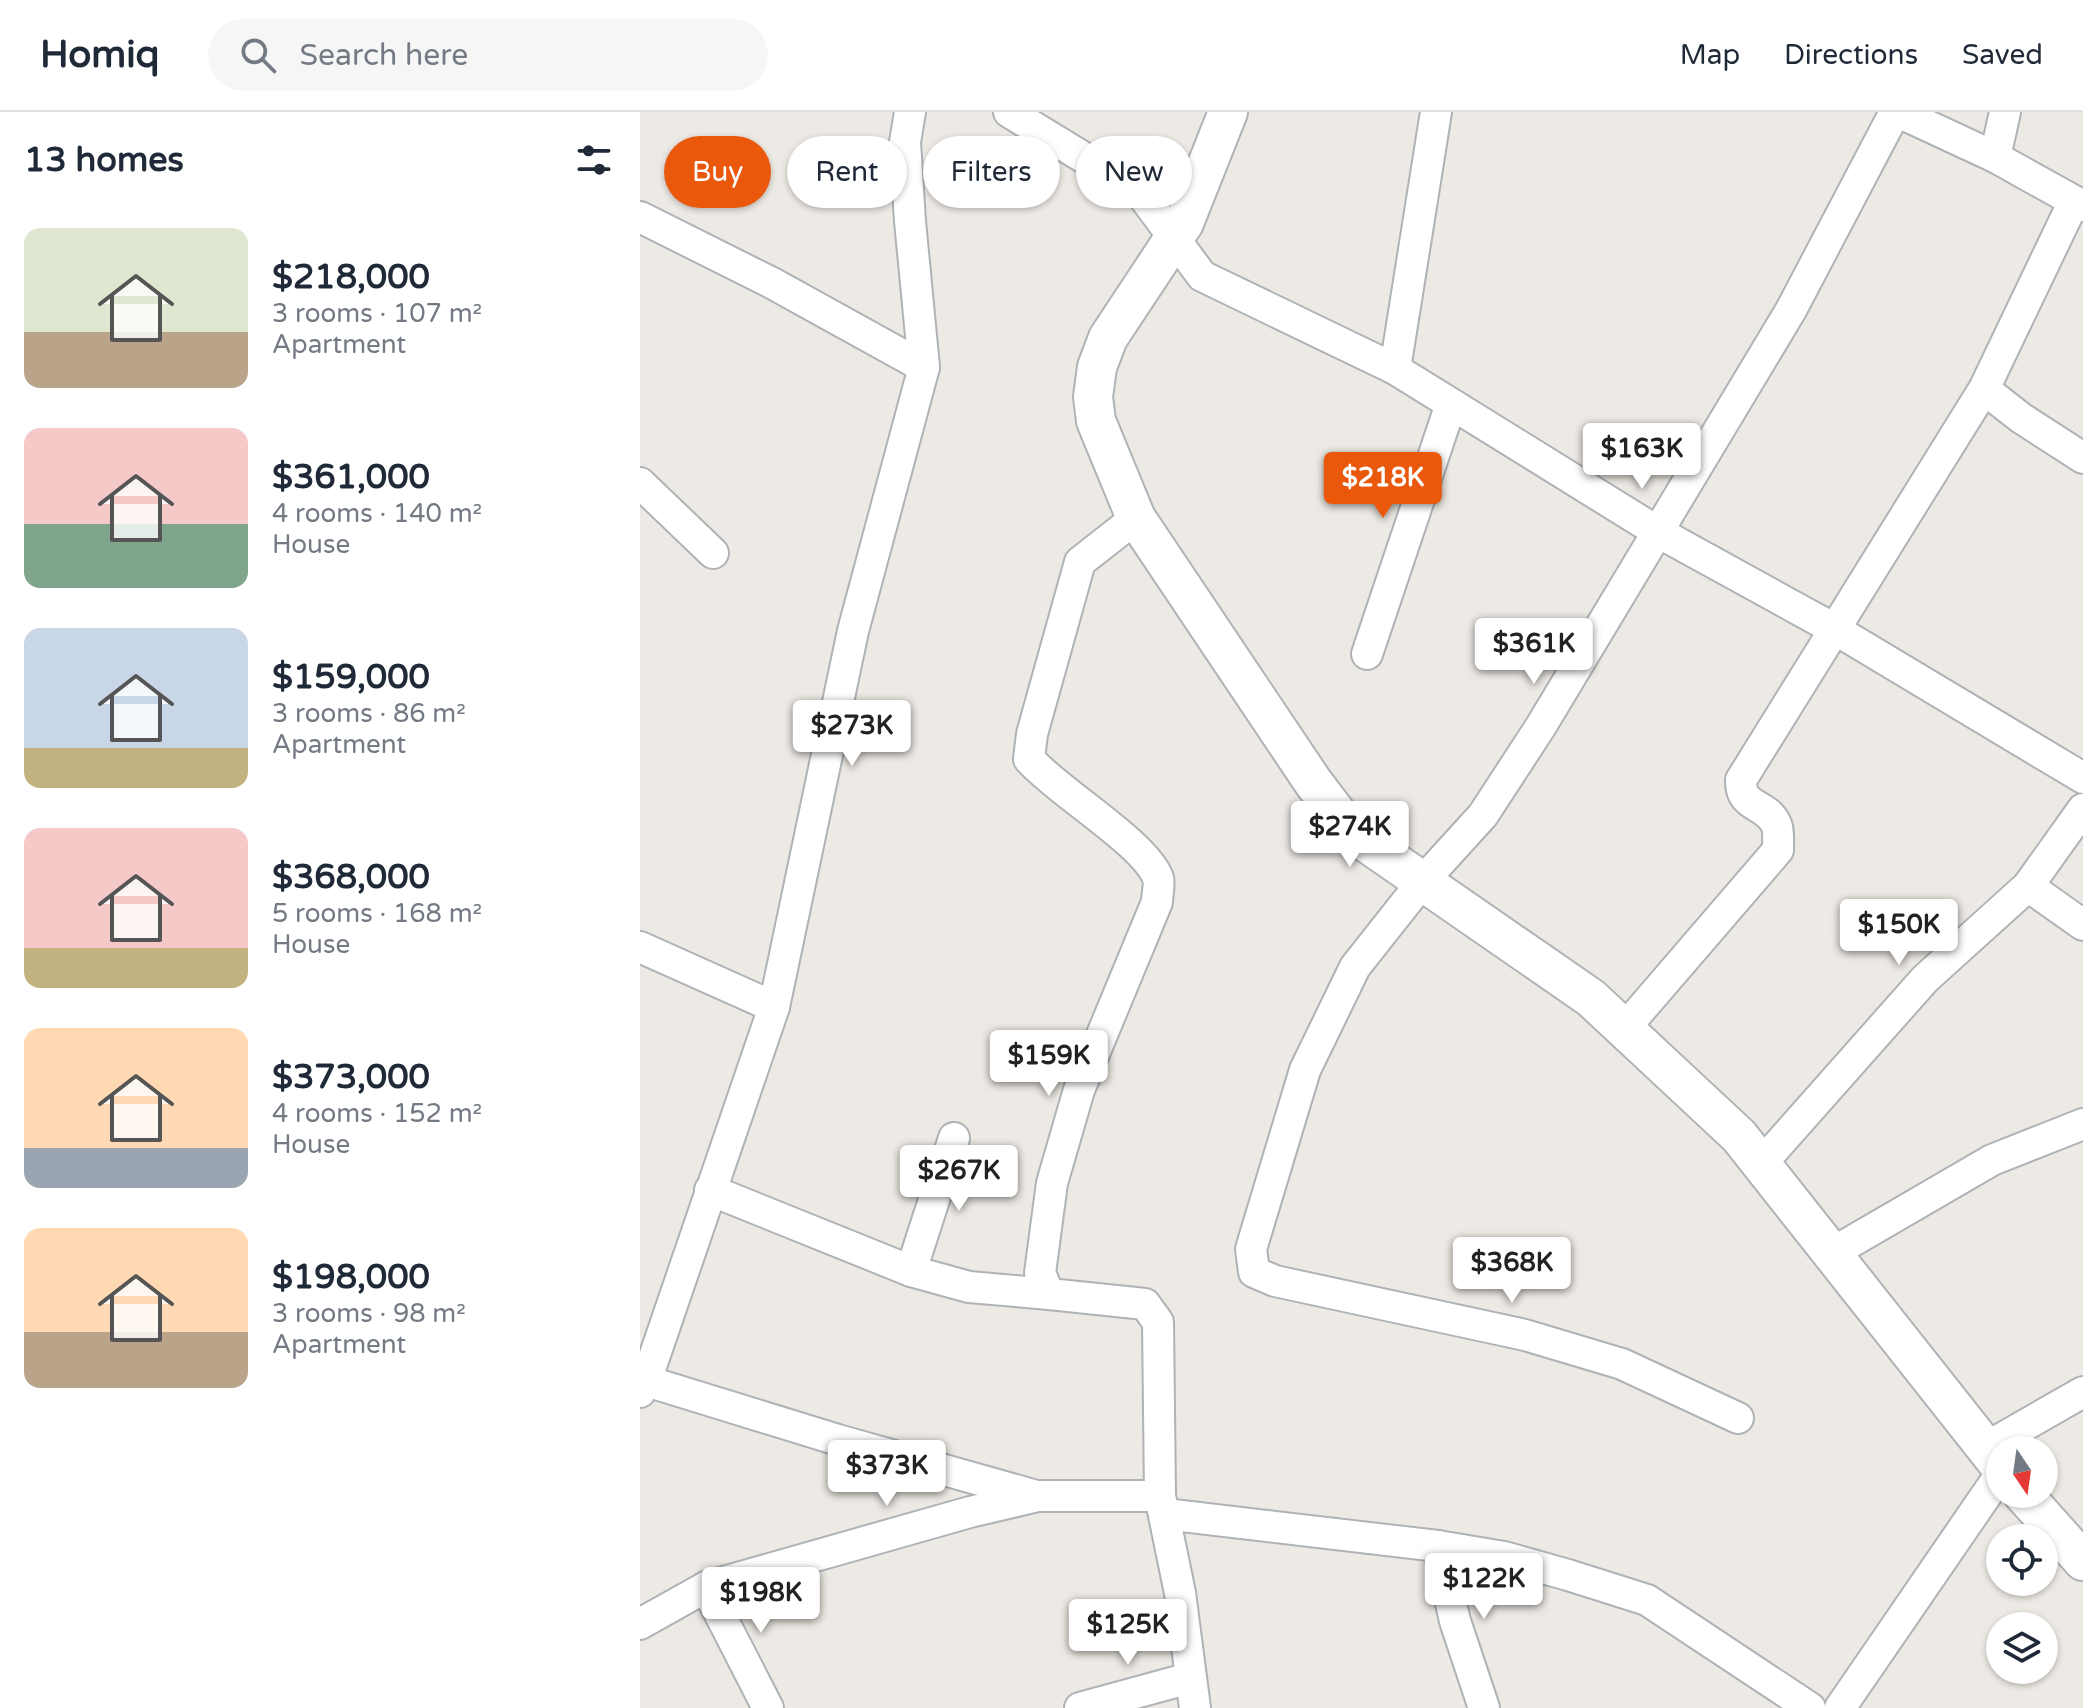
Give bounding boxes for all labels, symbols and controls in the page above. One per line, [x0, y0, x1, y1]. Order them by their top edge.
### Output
search box [208, 19, 768, 91]
text: Homiq [40, 32, 160, 78]
icon: search [236, 33, 280, 77]
text: Search here [300, 37, 468, 74]
text: Map [1680, 38, 1740, 72]
text: Directions [1784, 38, 1918, 72]
text: Saved [1962, 38, 2043, 72]
chip: Buy [664, 136, 771, 208]
chip: Rent [787, 136, 907, 208]
chip: Filters [923, 136, 1060, 208]
chip: New [1076, 136, 1192, 208]
icon: filters [572, 138, 616, 182]
text: 13 homes [24, 140, 184, 181]
text: $218,000 [272, 257, 430, 298]
icon: home [88, 260, 184, 356]
text: 3 rooms · 107 m² [272, 298, 482, 329]
text: Apartment [272, 329, 406, 360]
pin: $163K [1586, 423, 1698, 491]
text: $163K [1601, 433, 1683, 464]
pin: $218K [1327, 452, 1439, 520]
text: $361,000 [272, 457, 430, 498]
icon: home [88, 460, 184, 556]
text: $218K [1342, 462, 1424, 493]
text: 4 rooms · 140 m² [272, 498, 482, 529]
text: House [272, 529, 350, 560]
pin: $361K [1478, 618, 1590, 686]
text: $361K [1493, 628, 1575, 659]
text: $159,000 [272, 657, 430, 698]
icon: home [88, 660, 184, 756]
text: 3 rooms · 86 m² [272, 698, 466, 729]
pin: $273K [796, 700, 908, 768]
text: $273K [811, 710, 893, 741]
text: Apartment [272, 729, 406, 760]
pin: $274K [1294, 801, 1406, 869]
text: $274K [1309, 811, 1391, 842]
text: $368,000 [272, 857, 430, 898]
icon: home [88, 860, 184, 956]
text: 5 rooms · 168 m² [272, 898, 482, 929]
pin: $150K [1843, 899, 1955, 967]
text: $150K [1858, 909, 1940, 940]
text: House [272, 929, 350, 960]
pin: $159K [993, 1030, 1105, 1098]
text: $159K [1008, 1040, 1090, 1071]
text: $373,000 [272, 1057, 430, 1098]
icon: home [88, 1060, 184, 1156]
text: 4 rooms · 152 m² [272, 1098, 482, 1129]
text: House [272, 1129, 350, 1160]
pin: $267K [903, 1145, 1015, 1213]
text: $267K [918, 1155, 1000, 1186]
pin: $368K [1456, 1237, 1568, 1305]
text: $368K [1471, 1247, 1553, 1278]
text: $198,000 [272, 1257, 430, 1298]
icon: home [88, 1260, 184, 1356]
text: 3 rooms · 98 m² [272, 1298, 466, 1329]
text: Apartment [272, 1329, 406, 1360]
north arrow [1986, 1436, 2058, 1508]
map controls [1986, 1436, 2058, 1684]
pin: $373K [831, 1440, 943, 1508]
text: $373K [846, 1450, 928, 1481]
button: locate [1986, 1524, 2058, 1596]
pin: $122K [1428, 1553, 1540, 1621]
text: $122K [1443, 1563, 1525, 1594]
pin: $198K [705, 1567, 817, 1635]
text: $198K [720, 1577, 802, 1608]
pin: $125K [1072, 1599, 1184, 1667]
text: $125K [1087, 1609, 1169, 1640]
button: layers [1986, 1612, 2058, 1684]

